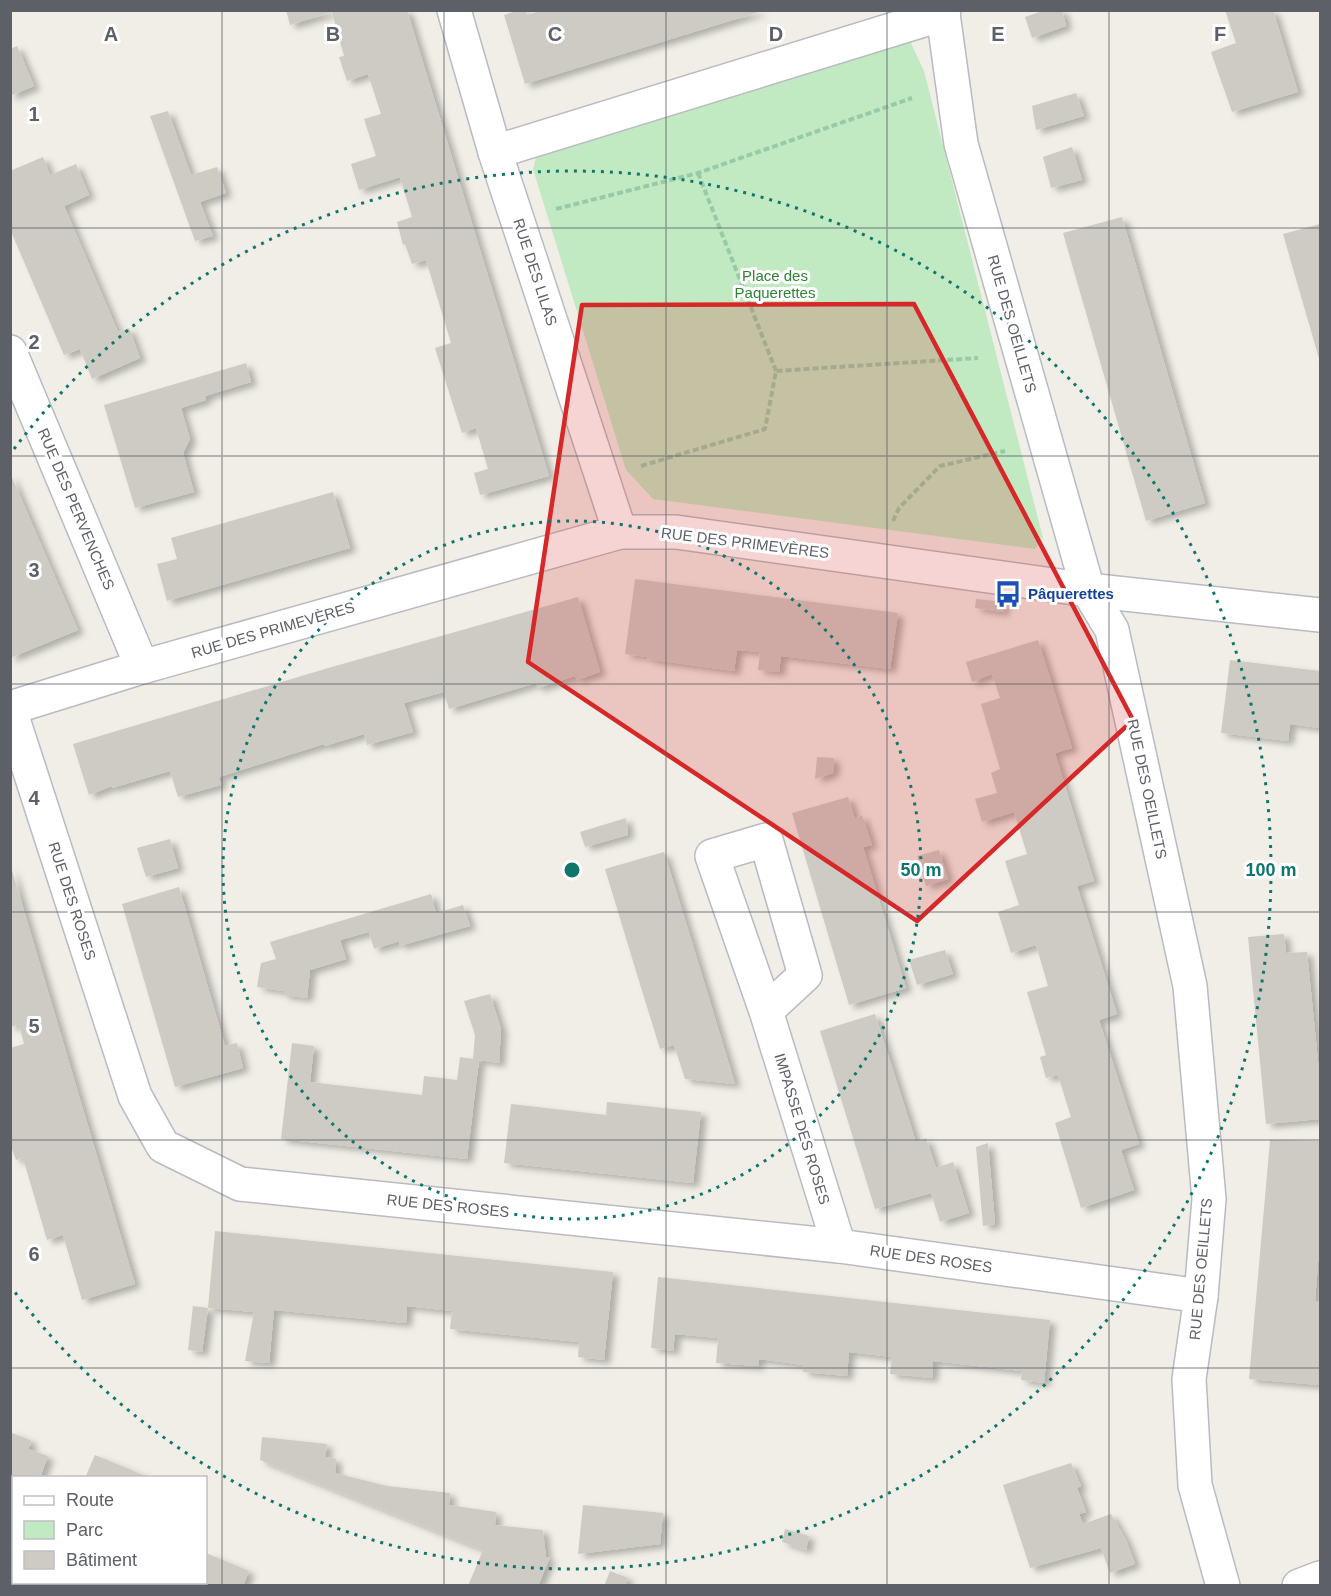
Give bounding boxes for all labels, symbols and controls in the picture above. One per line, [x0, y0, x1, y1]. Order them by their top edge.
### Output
text: A [104, 23, 118, 45]
text: B [326, 23, 340, 45]
text: C [548, 23, 562, 45]
text: D [769, 23, 783, 45]
text: E [991, 23, 1005, 45]
text: F [1214, 23, 1226, 45]
text: 1 [28, 103, 40, 125]
street label: RUE DES LILAS [510, 216, 561, 328]
street label: RUE DES OEILLETS [985, 253, 1040, 395]
park label: Place des Paquerettes [735, 267, 815, 301]
text: 2 [28, 331, 40, 353]
street label: RUE DES PERVENCHES [35, 425, 118, 592]
street label: RUE DES PRIMEVÈRES [660, 524, 830, 561]
text: 3 [28, 559, 40, 581]
bus stop icon: Pâquerettes [993, 579, 1023, 609]
place label: Pâquerettes [1028, 585, 1114, 602]
street label: RUE DES PRIMEVÈRES [189, 598, 357, 661]
street label: RUE DES OEILLETS [1124, 717, 1171, 860]
text: 4 [28, 787, 40, 809]
street label: RUE DES ROSES [45, 840, 100, 962]
centre of rings [562, 860, 582, 880]
text: 50 m [900, 860, 942, 880]
text: 100 m [1245, 860, 1297, 880]
text: 5 [28, 1015, 40, 1037]
street label: IMPASSE DES ROSES [771, 1051, 834, 1207]
street label: RUE DES ROSES [386, 1191, 510, 1220]
street label: RUE DES OEILLETS [1186, 1197, 1215, 1341]
street label: RUE DES ROSES [869, 1242, 993, 1276]
text: 6 [28, 1243, 40, 1265]
legend [12, 1476, 207, 1584]
text: Route [66, 1490, 114, 1510]
text: Parc [66, 1520, 103, 1540]
text: Bâtiment [66, 1550, 137, 1570]

